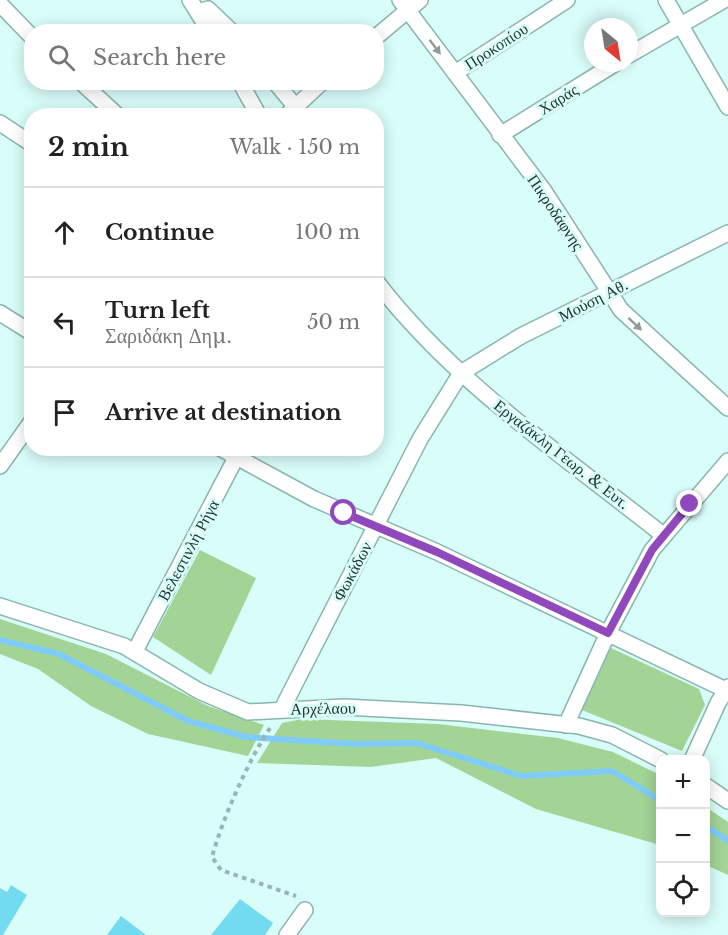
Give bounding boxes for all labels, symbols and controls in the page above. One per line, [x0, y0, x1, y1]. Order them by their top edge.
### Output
street label: Προκοπίου [461, 18, 532, 74]
north arrow [584, 18, 638, 72]
search box [24, 24, 384, 90]
one-way arrow [429, 39, 442, 55]
icon: search [45, 41, 78, 74]
text: Search here [93, 44, 226, 71]
street label: Χαράς [535, 79, 582, 119]
text: 2 min [48, 131, 129, 163]
text: Walk · 150 m [230, 135, 360, 159]
street label: Πικροδάφνης [523, 170, 589, 254]
icon: ahead [48, 216, 81, 249]
text: Continue [105, 219, 214, 246]
text: 100 m [295, 220, 360, 244]
street label: Μούση Αθ. [555, 274, 631, 326]
text: Turn left [105, 297, 210, 324]
icon: left [48, 306, 81, 339]
text: 50 m [307, 310, 360, 334]
one-way arrow [628, 317, 643, 331]
text: Σαριδάκη Δημ. [105, 324, 232, 348]
street label: Εργαζάκλη Γεωρ. & Ευτ. [490, 395, 634, 513]
icon: arrive [48, 396, 81, 429]
text: Arrive at destination [105, 399, 342, 426]
route end [676, 490, 702, 516]
street label: Βελεστινλή Ρήγα [153, 495, 223, 604]
route start [330, 499, 356, 525]
street label: Φωκάδων [328, 538, 376, 604]
street label: Αρχέλαου [290, 697, 356, 719]
map controls [656, 755, 710, 917]
button: + [656, 755, 710, 809]
button: − [656, 809, 710, 863]
button: locate [656, 863, 710, 917]

